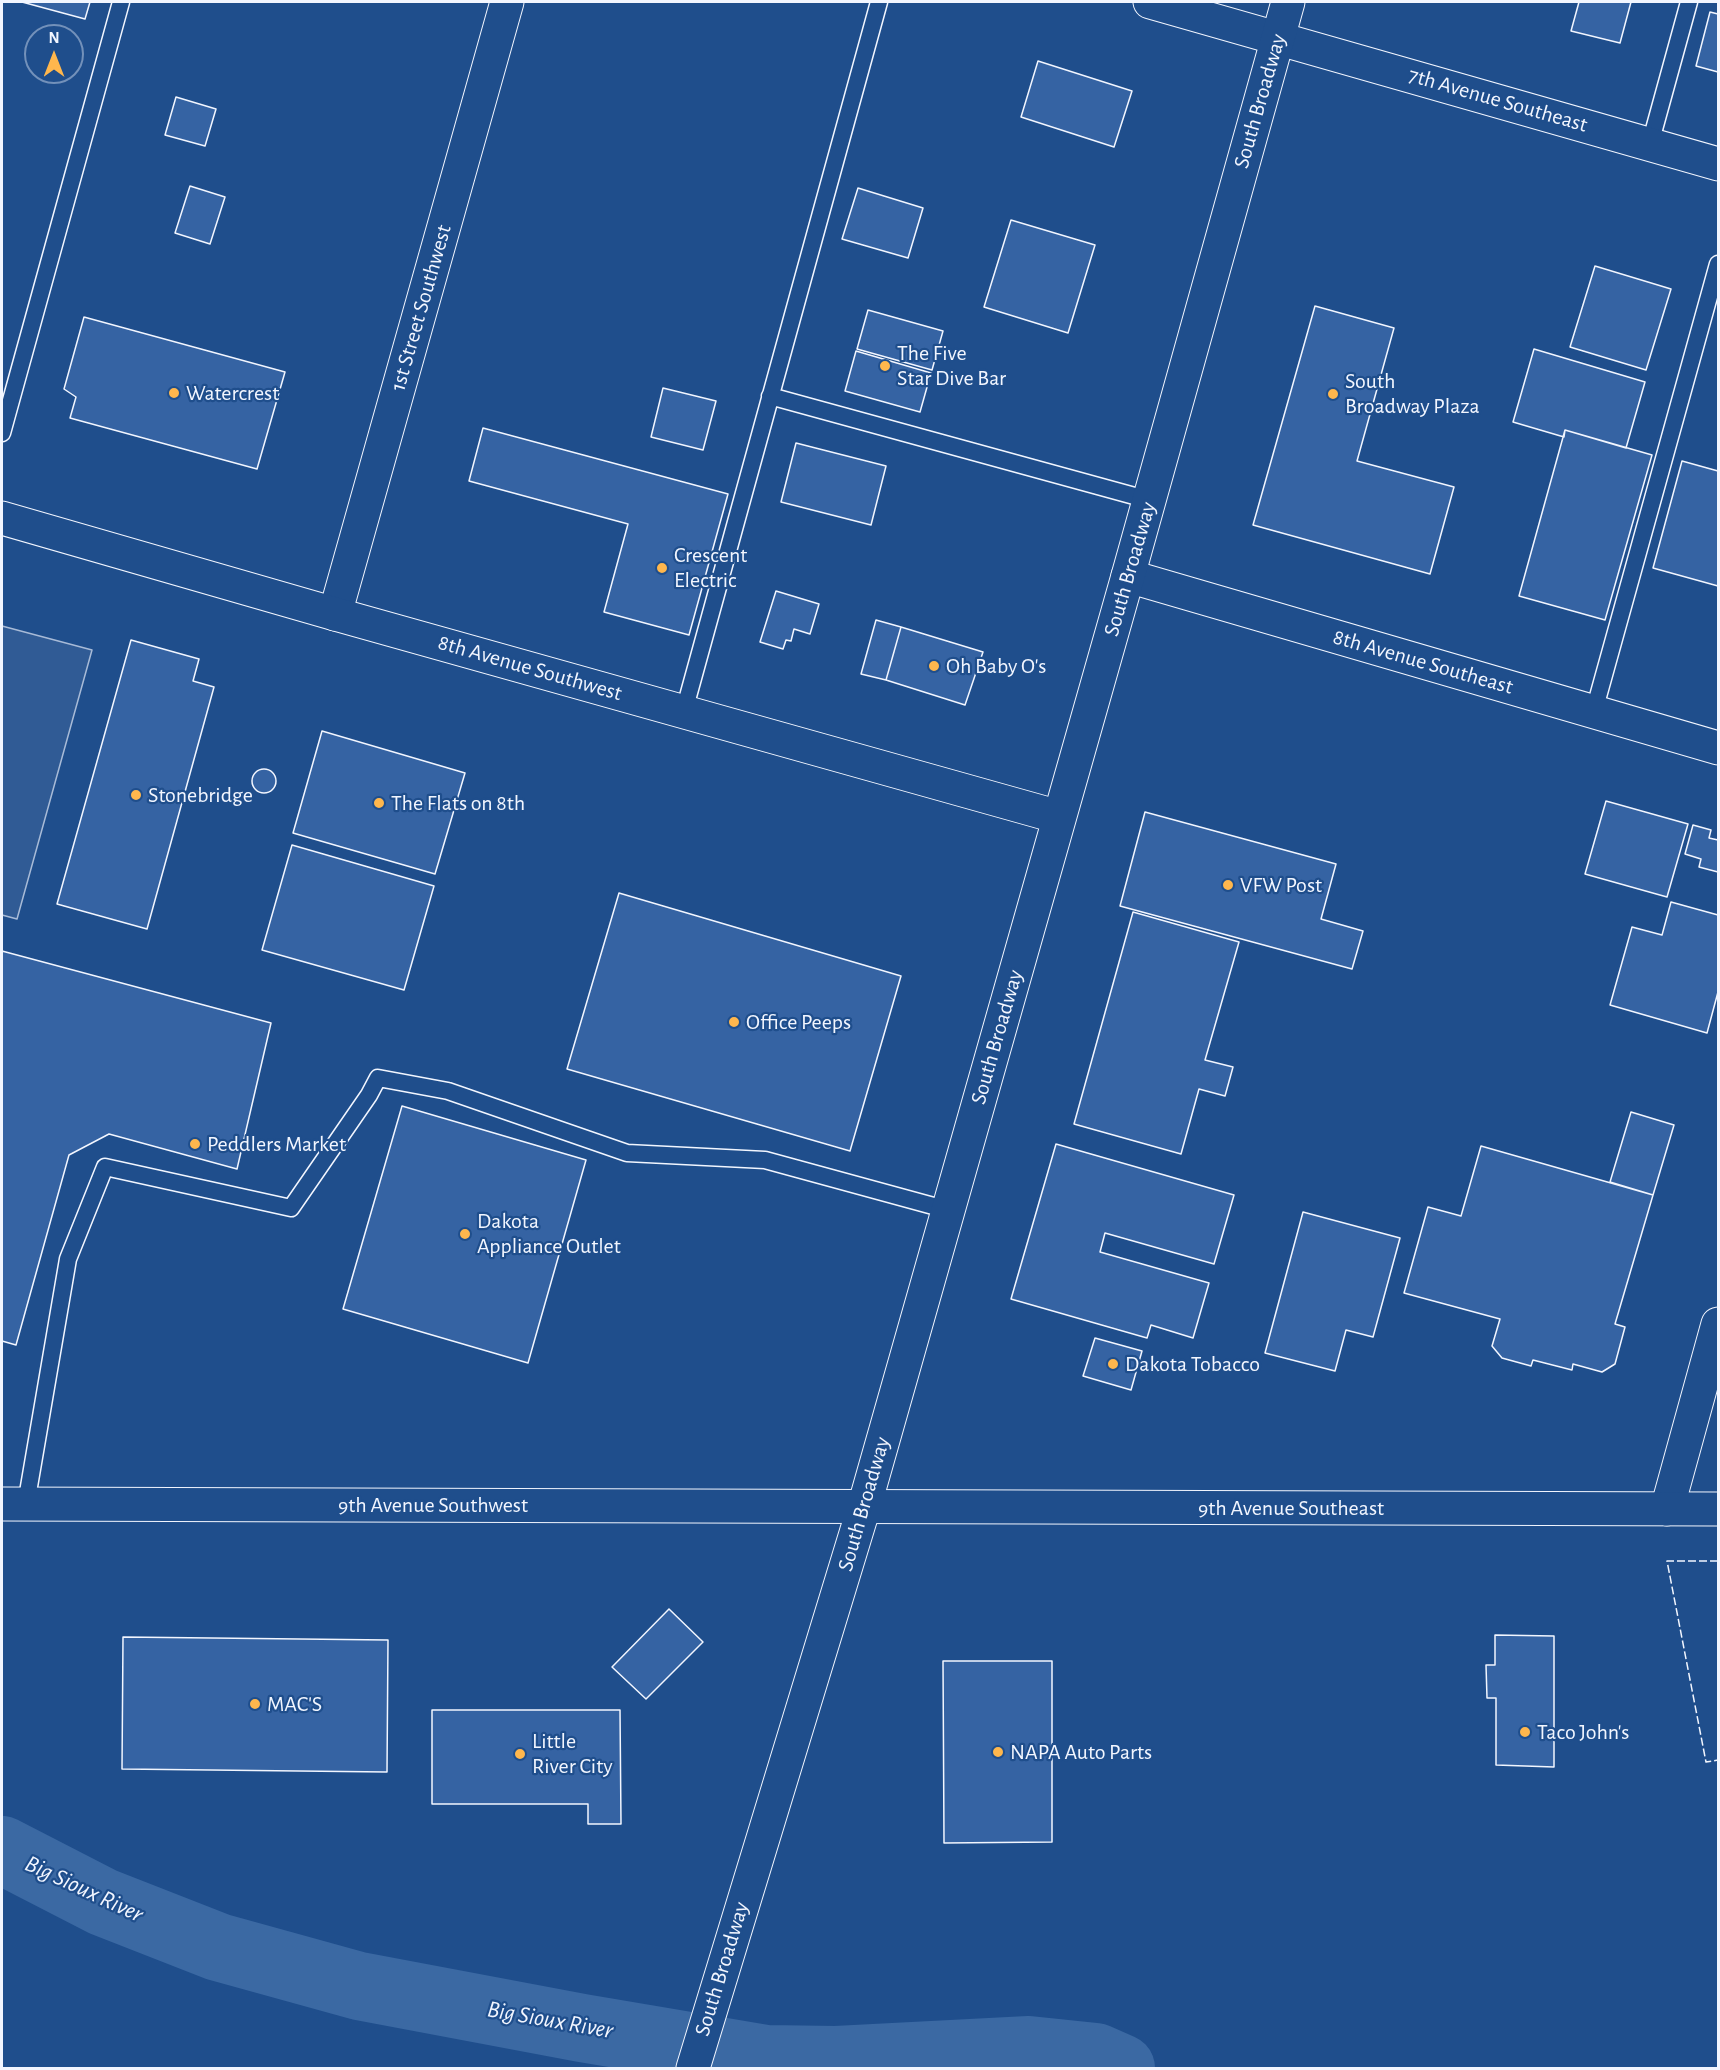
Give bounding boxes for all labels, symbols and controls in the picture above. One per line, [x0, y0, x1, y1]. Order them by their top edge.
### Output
north arrow [24, 24, 84, 84]
text: N [48, 30, 60, 46]
street label: South Broadway [1228, 31, 1292, 171]
street label: 7th Avenue Southeast [1405, 62, 1591, 138]
street label: 1st Street Southwest [385, 222, 457, 394]
place label: The Five Star Dive Bar [897, 340, 1006, 392]
marker: The Five Star Dive Bar [878, 359, 892, 373]
place label: South Broadway Plaza [1345, 368, 1480, 420]
place label: Watercrest [186, 380, 279, 406]
marker: Watercrest [167, 386, 181, 400]
marker: South Broadway Plaza [1326, 387, 1340, 401]
street label: South Broadway [1098, 499, 1162, 639]
place label: Crescent Electric [674, 542, 747, 594]
marker: Crescent Electric [655, 561, 669, 575]
street label: 8th Avenue Southeast [1330, 624, 1516, 700]
street label: 8th Avenue Southwest [435, 629, 625, 707]
place label: Oh Baby O's [946, 653, 1046, 679]
marker: Oh Baby O's [927, 659, 941, 673]
place label: Stonebridge [148, 782, 253, 808]
marker: Stonebridge [129, 788, 143, 802]
place label: The Flats on 8th [391, 790, 525, 816]
marker: The Flats on 8th [372, 796, 386, 810]
place label: VFW Post [1240, 872, 1322, 898]
marker: VFW Post [1221, 878, 1235, 892]
street label: South Broadway [965, 967, 1029, 1107]
place label: Office Peeps [746, 1009, 851, 1035]
marker: Office Peeps [727, 1015, 741, 1029]
place label: Peddlers Market [207, 1131, 346, 1157]
marker: Peddlers Market [188, 1137, 202, 1151]
place label: Dakota Appliance Outlet [477, 1208, 621, 1260]
marker: Dakota Appliance Outlet [458, 1227, 472, 1241]
place label: Dakota Tobacco [1125, 1351, 1260, 1377]
marker: Dakota Tobacco [1106, 1357, 1120, 1371]
street label: South Broadway [832, 1434, 896, 1574]
street label: 9th Avenue Southwest [338, 1492, 528, 1518]
street label: 9th Avenue Southeast [1198, 1495, 1384, 1521]
place label: MAC'S [267, 1691, 322, 1717]
marker: MAC'S [248, 1697, 262, 1711]
place label: Taco John's [1537, 1719, 1630, 1745]
marker: Taco John's [1518, 1725, 1532, 1739]
place label: Little River City [532, 1728, 613, 1780]
place label: NAPA Auto Parts [1010, 1739, 1152, 1765]
marker: NAPA Auto Parts [991, 1745, 1005, 1759]
marker: Little River City [513, 1747, 527, 1761]
water label: Big Sioux River [20, 1849, 148, 1929]
street label: South Broadway [689, 1899, 755, 2039]
water label: Big Sioux River [485, 1995, 615, 2045]

